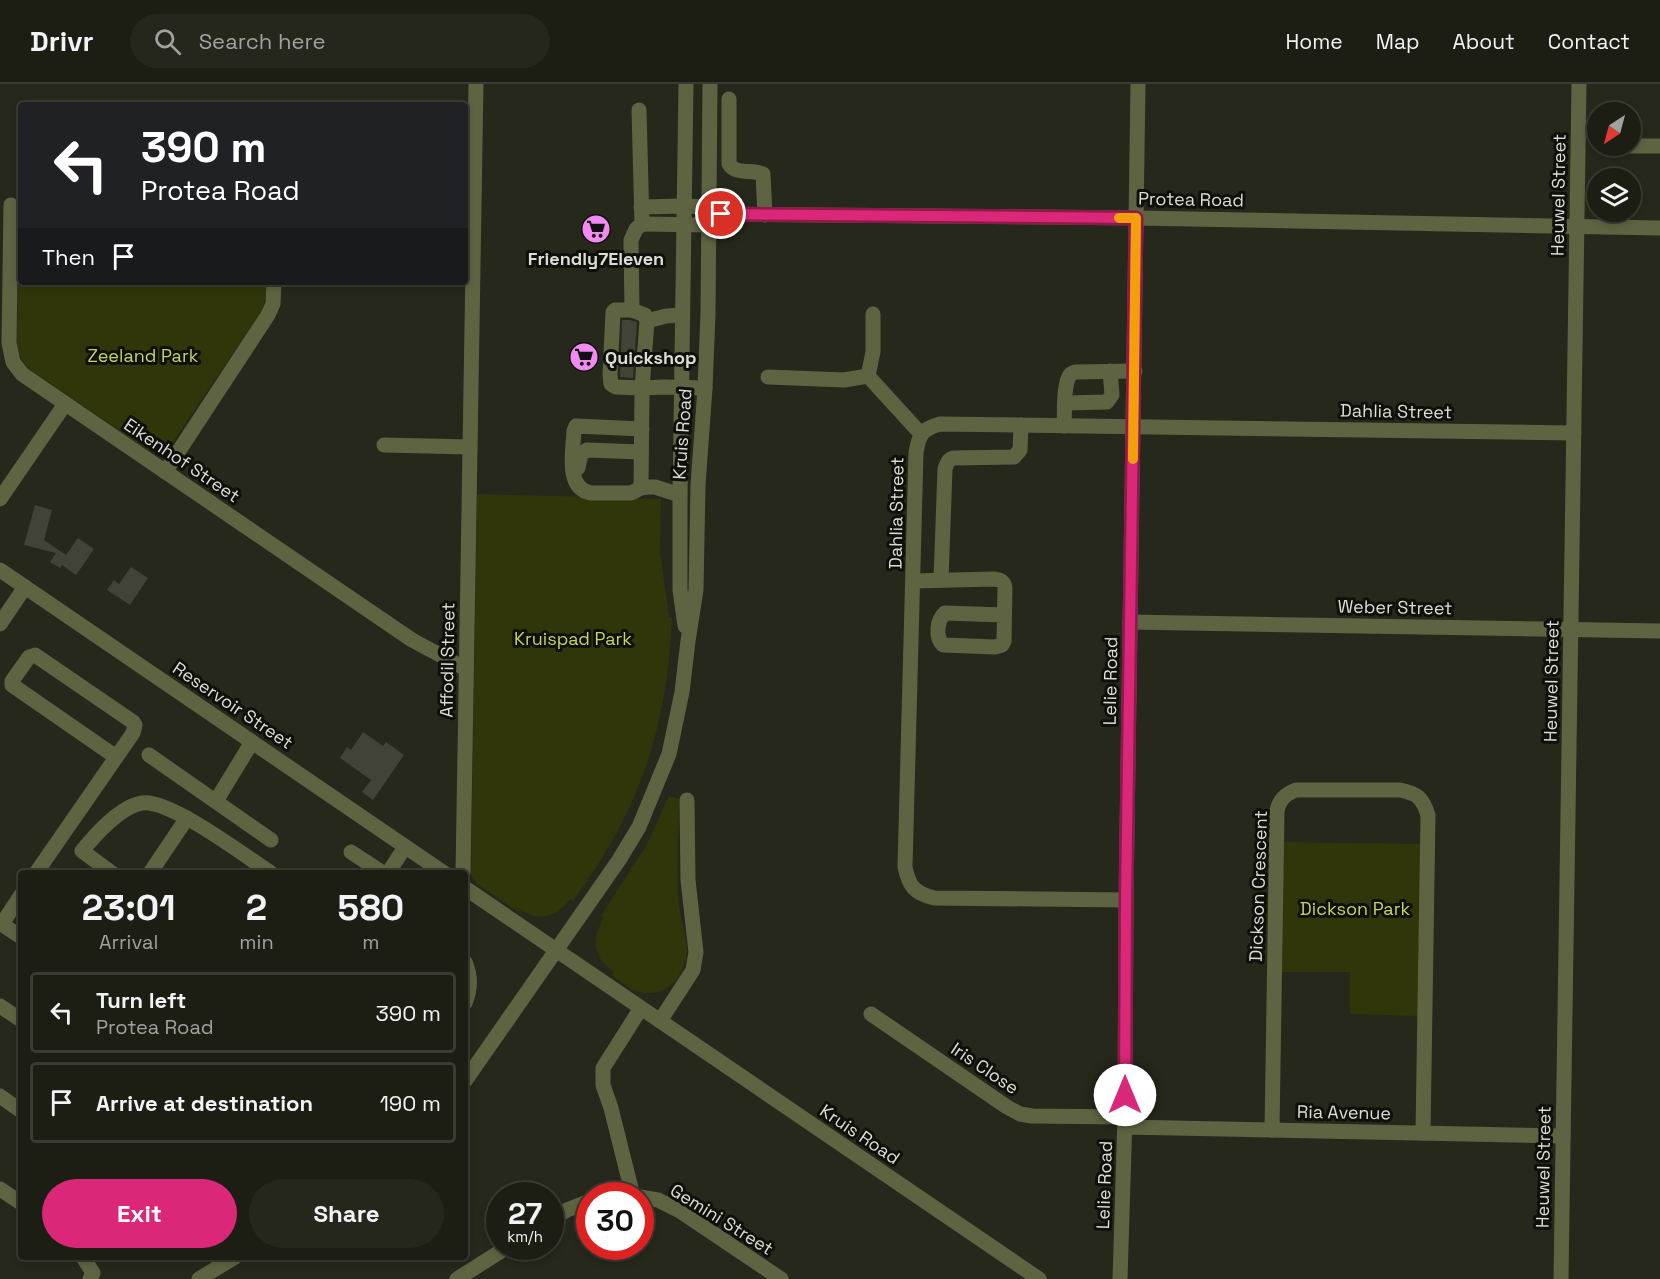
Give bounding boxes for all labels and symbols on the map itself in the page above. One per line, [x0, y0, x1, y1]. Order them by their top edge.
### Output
north arrow [1587, 102, 1641, 156]
street label: Heuwel Street [1545, 134, 1571, 256]
street label: Protea Road [1138, 187, 1244, 211]
pin [695, 188, 746, 239]
supermarket icon: Friendly7Eleven [580, 213, 612, 245]
place label: Friendly7Eleven [528, 247, 664, 270]
supermarket icon: Quickshop [568, 341, 600, 373]
park label: Zeeland Park [88, 344, 199, 367]
place label: Quickshop [605, 346, 697, 369]
street label: Kruis Road [667, 388, 697, 480]
street label: Dahlia Street [1340, 399, 1452, 423]
street label: Eikenhof Street [120, 413, 244, 507]
street label: Dahlia Street [884, 457, 908, 569]
street label: Weber Street [1337, 594, 1453, 620]
street label: Affodil Street [434, 602, 460, 718]
street label: Heuwel Street [1538, 620, 1564, 742]
park label: Kruispad Park [514, 627, 632, 650]
street label: Lelie Road [1098, 636, 1122, 726]
street label: Reservoir Street [168, 656, 298, 754]
street label: Dickson Crescent [1244, 810, 1272, 962]
park label: Dickson Park [1300, 897, 1410, 920]
street label: Iris Close [947, 1037, 1023, 1099]
position arrow [1093, 1063, 1157, 1127]
street label: Kruis Road [816, 1099, 904, 1169]
street label: Ria Avenue [1297, 1100, 1391, 1124]
street label: Heuwel Street [1530, 1106, 1556, 1228]
street label: Lelie Road [1091, 1140, 1117, 1230]
street label: Gemini Street [666, 1178, 778, 1260]
speed limit sign: 30 [576, 1182, 654, 1260]

